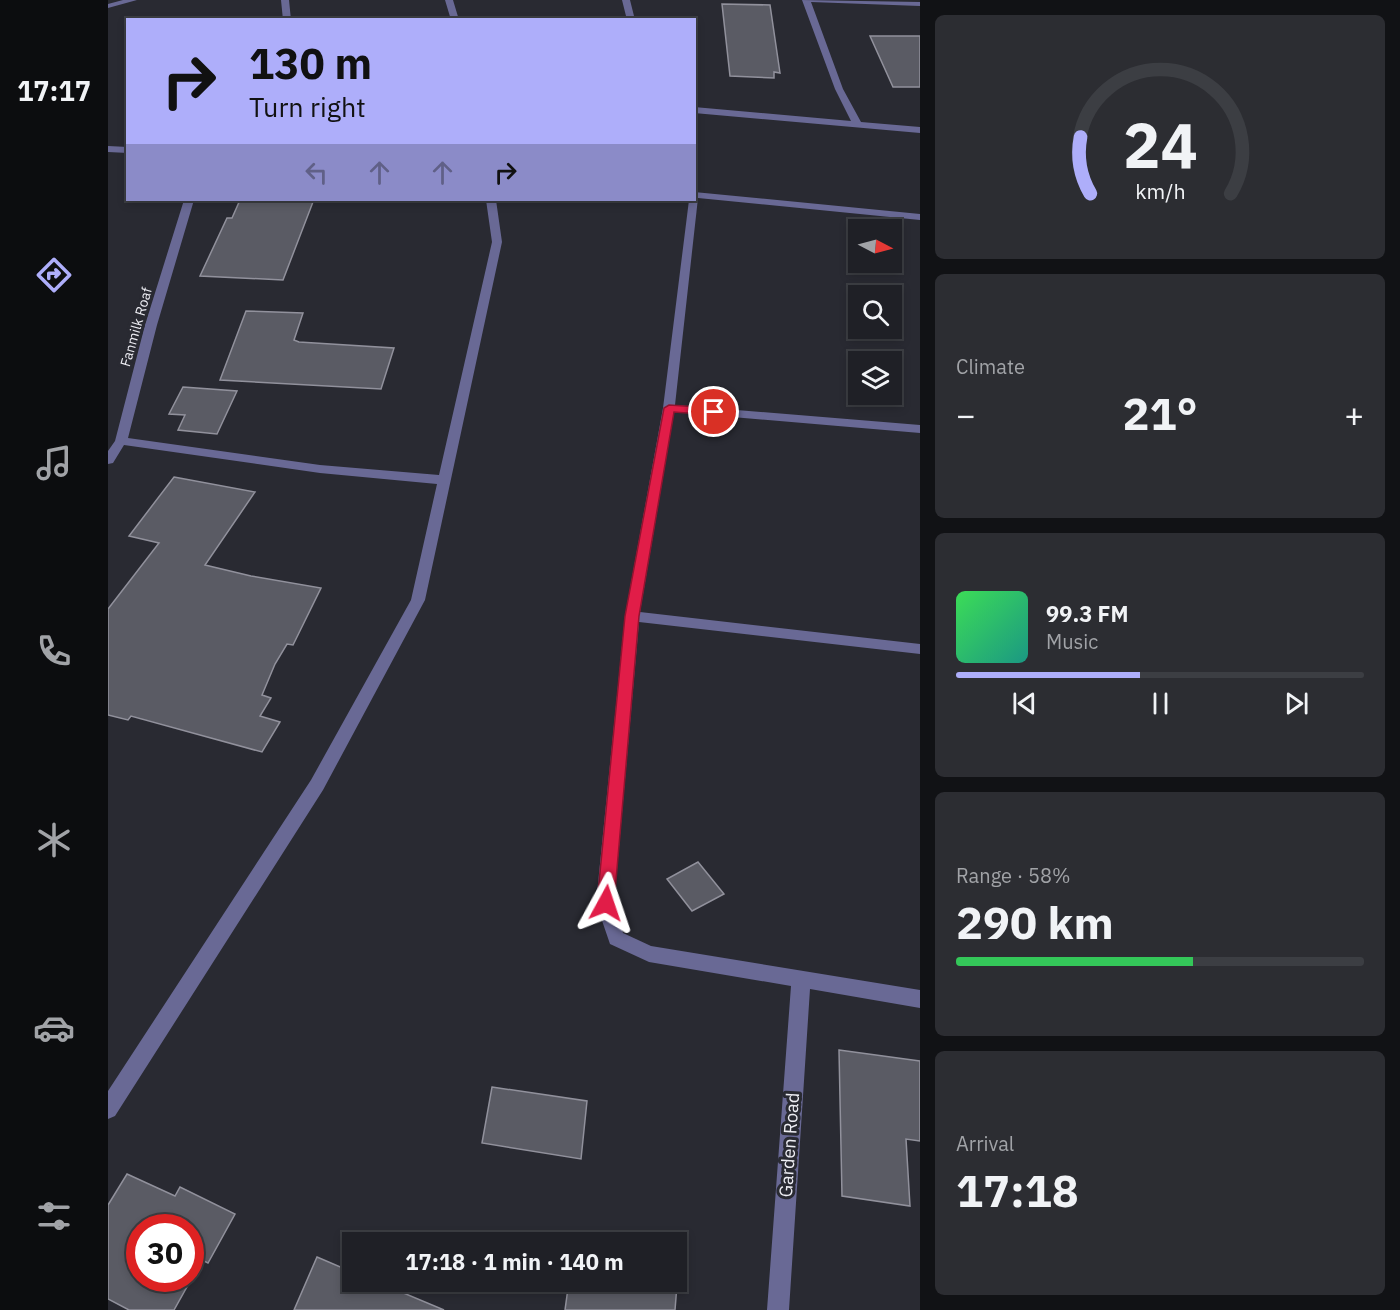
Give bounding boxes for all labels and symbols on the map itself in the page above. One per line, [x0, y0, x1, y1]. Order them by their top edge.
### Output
north arrow [848, 219, 902, 273]
street label: Fanmilk Roaf [116, 285, 156, 369]
pin [688, 386, 739, 437]
position arrow [574, 871, 638, 935]
street label: Garden Road [774, 1092, 804, 1198]
speed limit sign: 30 [126, 1214, 204, 1292]

